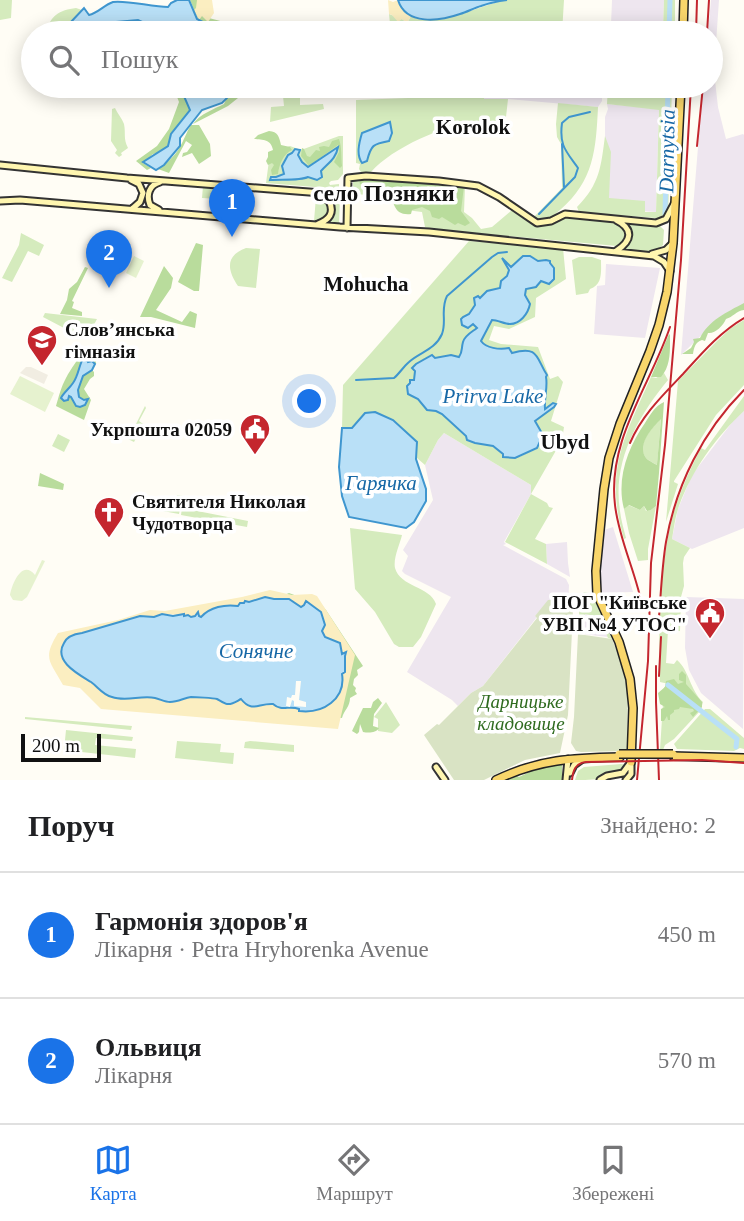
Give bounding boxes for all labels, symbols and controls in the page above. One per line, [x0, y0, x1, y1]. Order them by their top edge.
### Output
search box [21, 21, 723, 98]
icon: search [45, 41, 83, 79]
text: Пошук [101, 45, 178, 74]
water label: Darnytsia [654, 109, 680, 194]
district label: Korolok [436, 115, 510, 139]
pin: 1 [209, 179, 255, 237]
district label: село Позняки [313, 181, 455, 206]
pin: 2 [86, 230, 132, 288]
district label: Mohucha [323, 272, 409, 296]
place label: Слов’янська гімназія [65, 319, 175, 362]
school or university icon: Слов’янська гімназія [25, 323, 59, 367]
your location [292, 384, 326, 418]
water label: Prirva Lake [442, 384, 543, 408]
public building icon: Укрпошта 02059 [238, 412, 272, 456]
place label: Укрпошта 02059 [90, 419, 232, 440]
district label: Ubyd [540, 430, 590, 454]
water label: Гарячка [344, 471, 417, 495]
place label: Святителя Николая Чудотворца [132, 491, 306, 534]
church icon: Святителя Николая Чудотворца [92, 495, 126, 539]
place label: ПОГ "Київське УВП №4 УТОС" [542, 592, 687, 635]
public building icon: ПОГ "Київське УВП №4 УТОС" [693, 596, 727, 640]
water label: Сонячне [219, 639, 293, 663]
park label: Дарницьке кладовище [476, 691, 565, 734]
scale bar [21, 731, 102, 763]
text: 200 m [32, 735, 80, 756]
text: Поруч [28, 809, 115, 842]
text: Знайдено: 2 [600, 813, 716, 838]
text: Гармонія здоров'я [95, 907, 308, 936]
text: 1 [45, 922, 57, 947]
text: 450 m [658, 922, 716, 947]
text: Лікарня · Petra Hryhorenka Avenue [95, 937, 429, 962]
text: Ольвиця [95, 1033, 202, 1062]
text: 2 [45, 1048, 57, 1073]
text: 570 m [658, 1048, 716, 1073]
text: Лікарня [95, 1063, 172, 1088]
tab: Карта [90, 1141, 137, 1205]
tab: Маршрут [316, 1141, 393, 1205]
tab: Збережені [572, 1141, 654, 1205]

